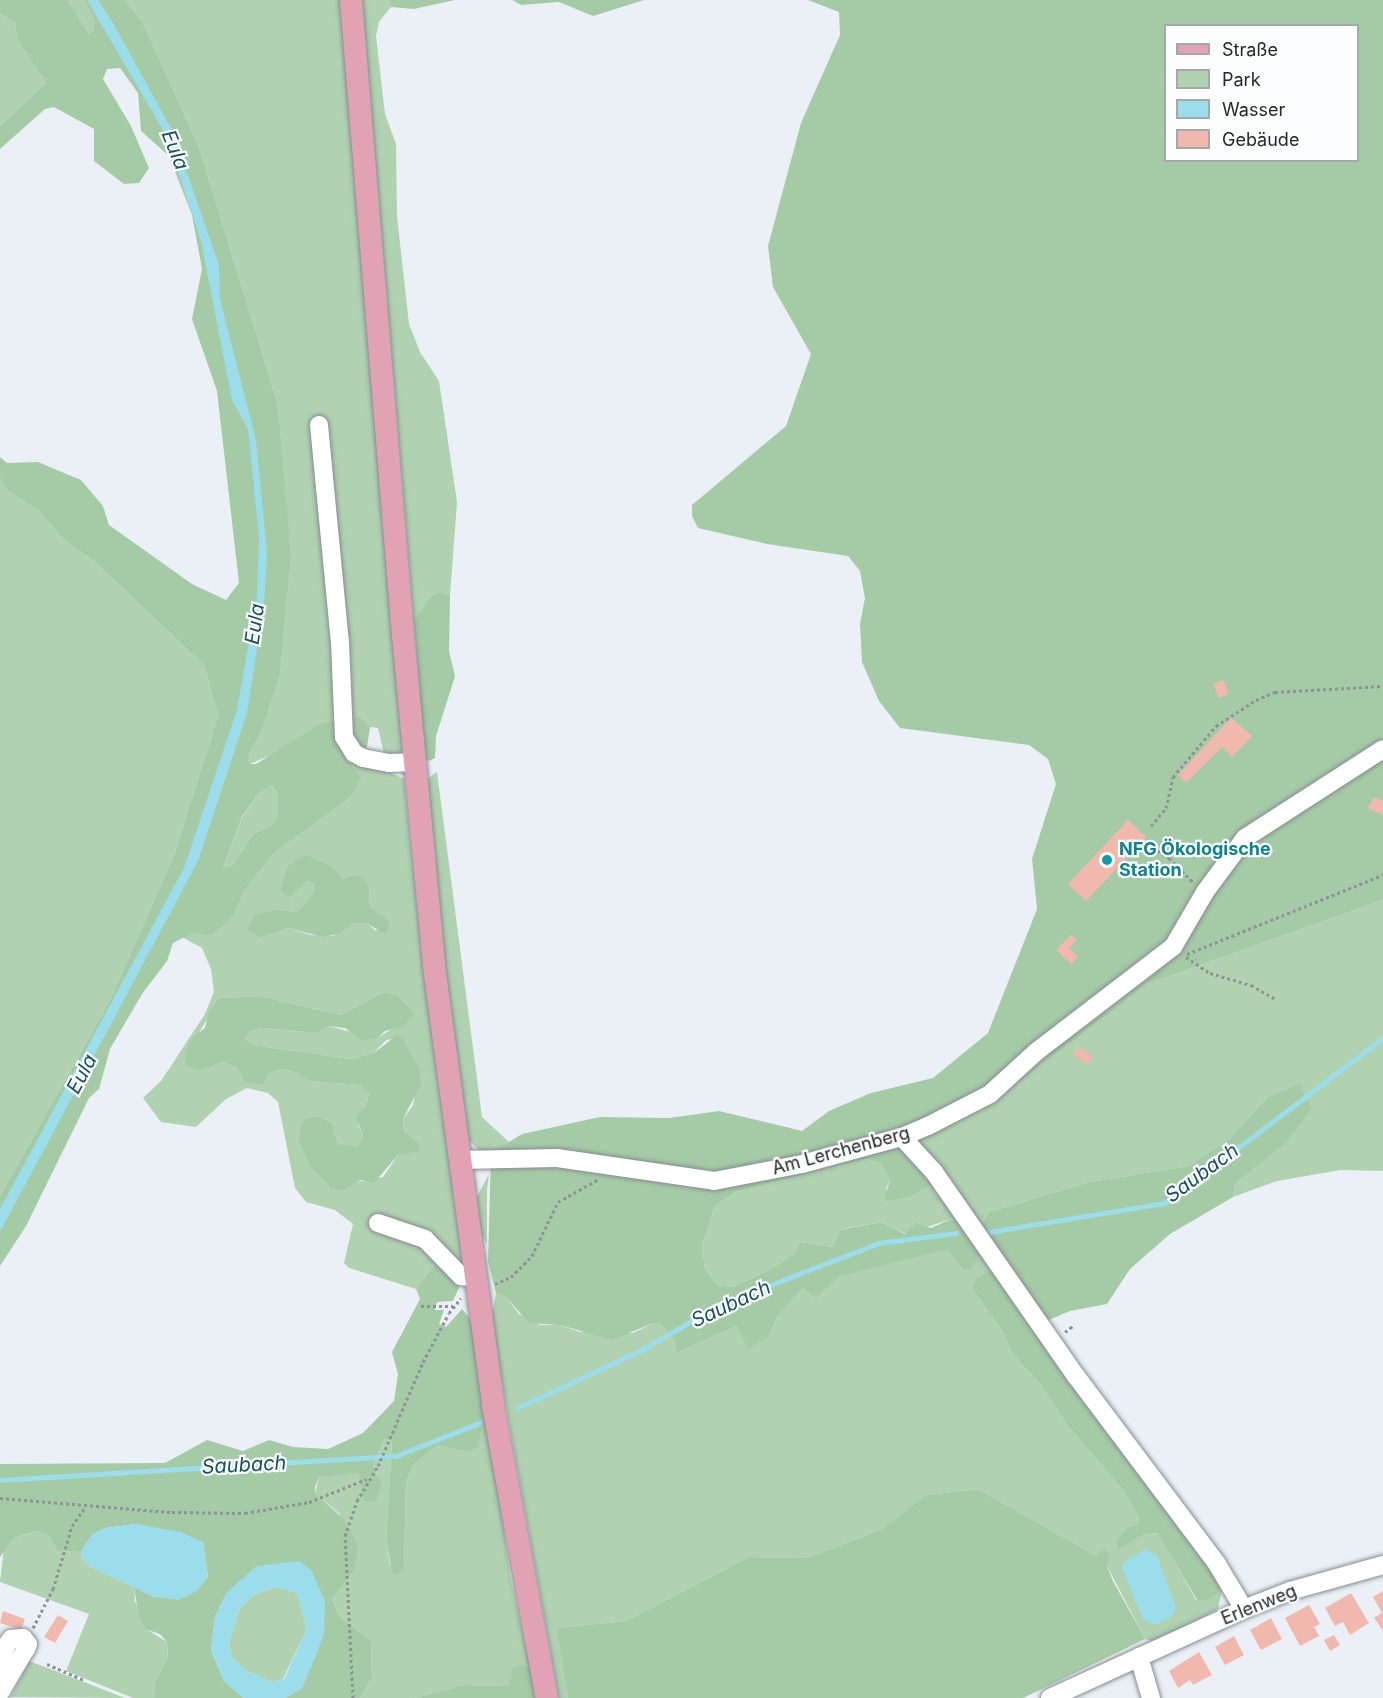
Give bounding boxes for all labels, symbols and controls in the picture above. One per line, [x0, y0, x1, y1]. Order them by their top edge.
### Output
legend [1164, 24, 1359, 162]
text: Straße [1222, 39, 1278, 60]
text: Park [1222, 69, 1261, 90]
text: Wasser [1222, 99, 1285, 120]
water label: Eula [156, 127, 194, 173]
text: Gebäude [1222, 129, 1299, 150]
water label: Eula [240, 602, 270, 646]
place label: NFG Ökologische Station [1119, 839, 1271, 882]
marker: NFG Ökologische Station [1100, 853, 1114, 867]
water label: Eula [62, 1050, 102, 1098]
street label: Am Lerchenberg [770, 1122, 912, 1180]
water label: Saubach [1161, 1138, 1243, 1208]
water label: Saubach [688, 1275, 774, 1333]
water label: Saubach [201, 1451, 287, 1479]
street label: Erlenweg [1218, 1580, 1300, 1630]

